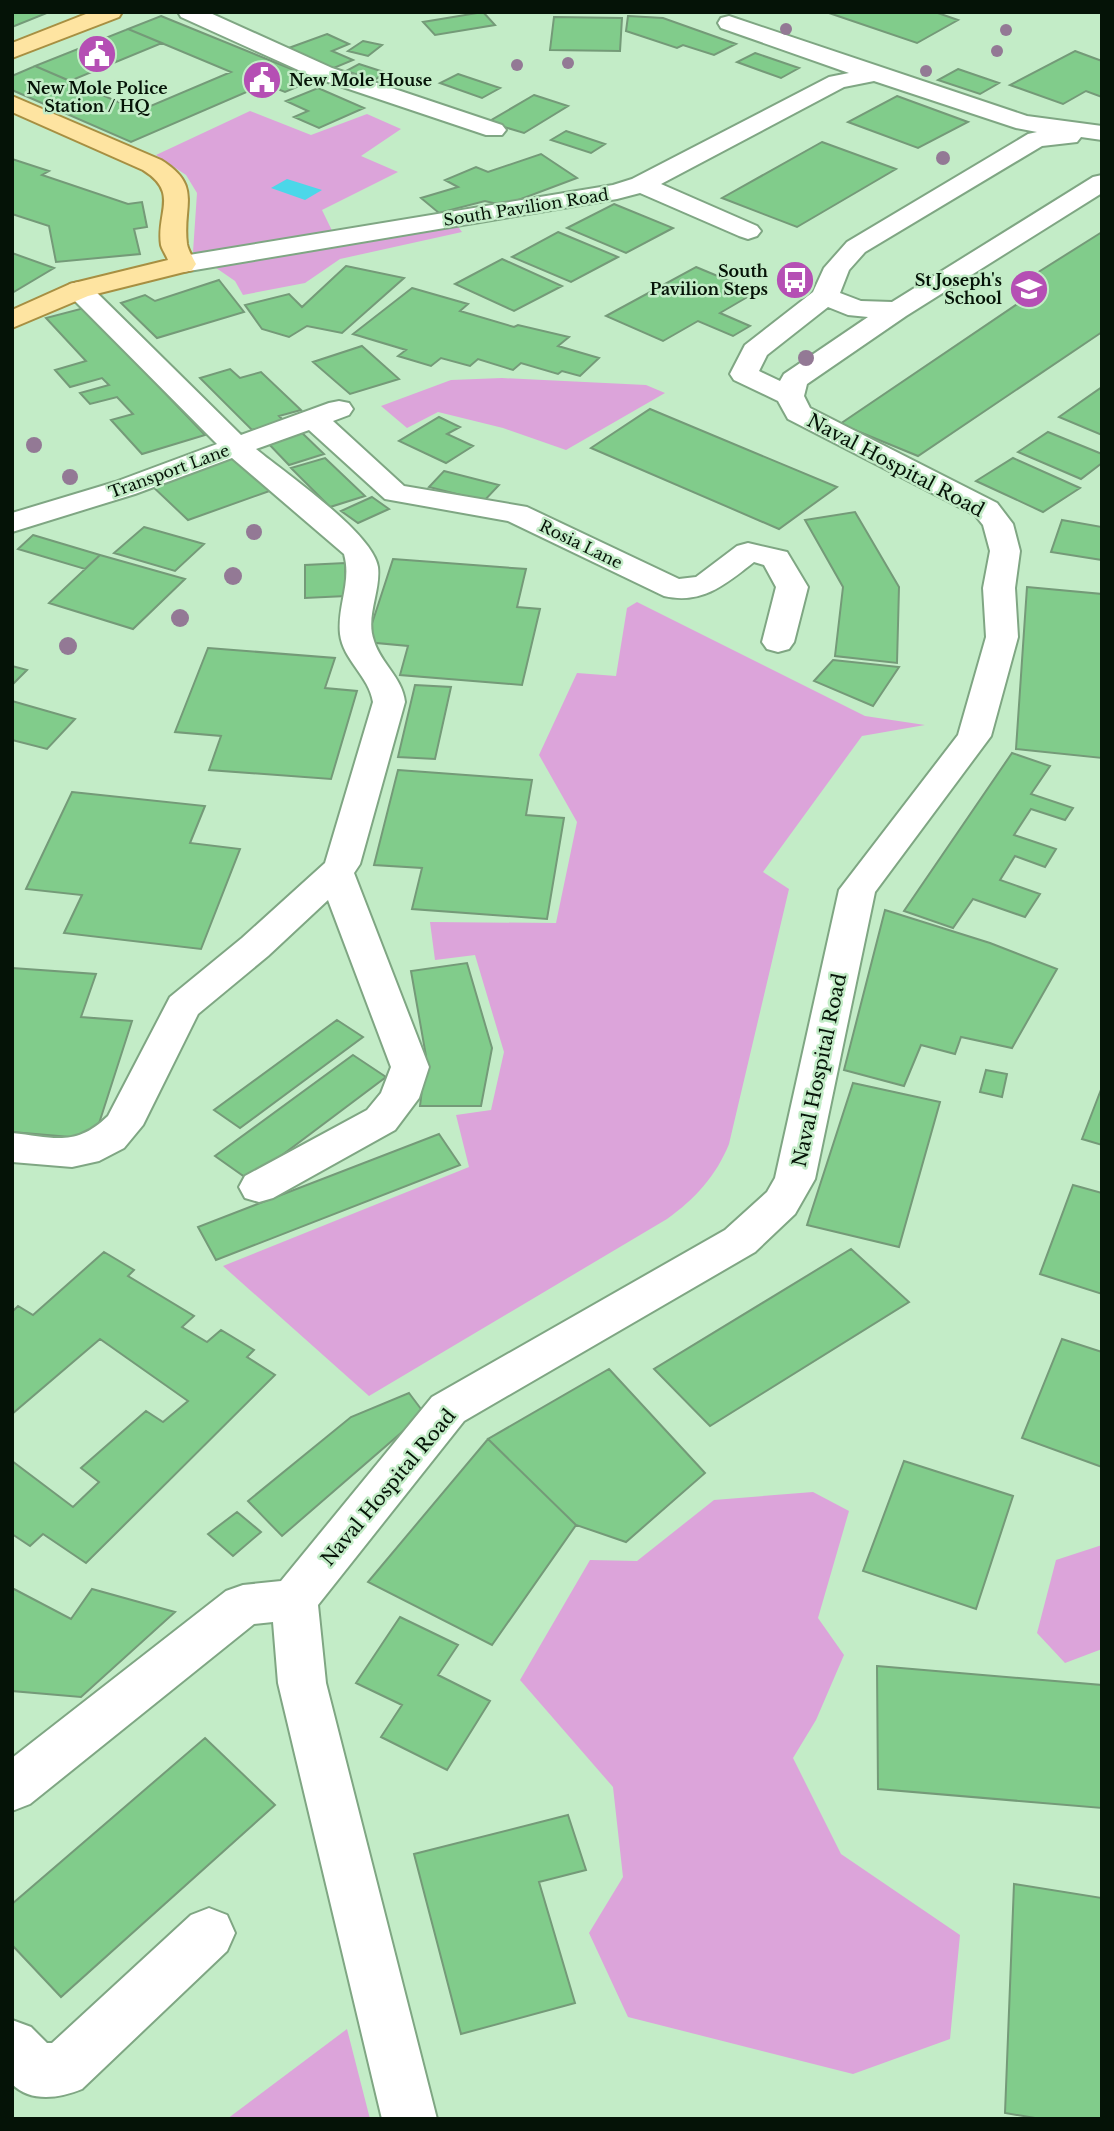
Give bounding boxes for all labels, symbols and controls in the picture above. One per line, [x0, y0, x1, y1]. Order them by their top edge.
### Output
public building icon: New Mole Police Station / HQ [76, 33, 118, 75]
public building icon: New Mole House [241, 59, 283, 101]
place label: New Mole House [289, 70, 432, 90]
place label: New Mole Police Station / HQ [26, 78, 168, 116]
street label: South Pavilion Road [442, 184, 610, 230]
bus stop icon: South Pavilion Steps [774, 259, 816, 301]
place label: South Pavilion Steps [650, 261, 769, 299]
school or university icon: St Joseph's School [1008, 268, 1050, 310]
place label: St Joseph's School [915, 270, 1002, 308]
street label: Naval Hospital Road [803, 409, 989, 522]
street label: Transport Lane [106, 440, 232, 502]
street label: Rosia Lane [536, 515, 626, 573]
street label: Naval Hospital Road [788, 971, 851, 1169]
street label: Naval Hospital Road [316, 1404, 461, 1570]

